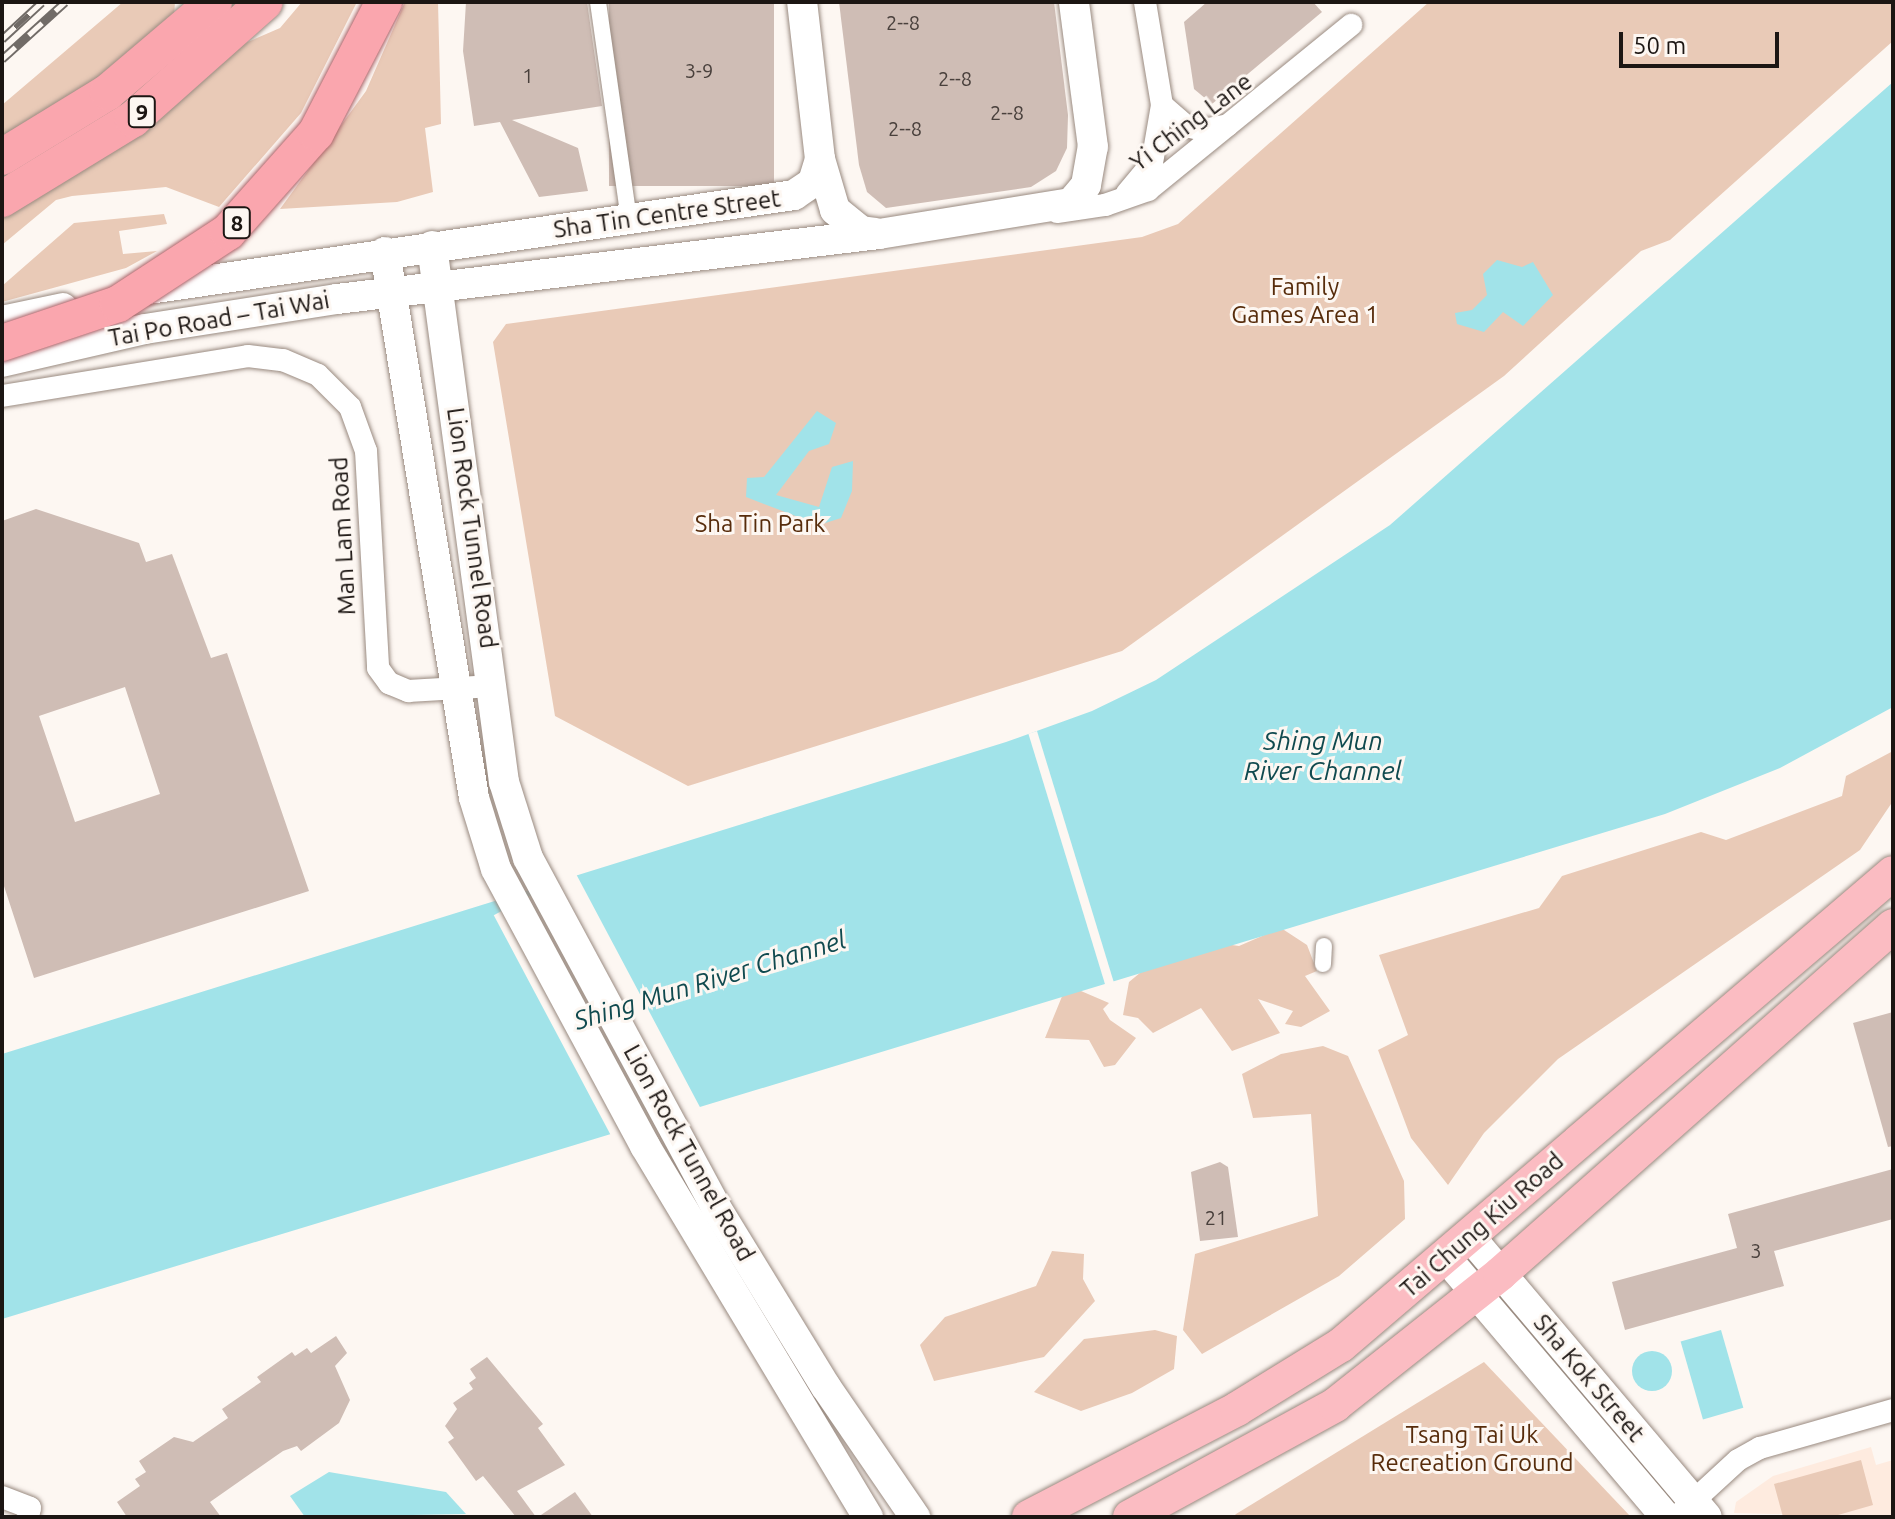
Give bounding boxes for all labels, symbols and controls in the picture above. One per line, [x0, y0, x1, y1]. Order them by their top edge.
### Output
house number: 2--8 [886, 10, 920, 34]
scale bar [1623, 16, 1783, 66]
text: 50 m [1633, 32, 1686, 59]
house number: 3-9 [685, 58, 713, 82]
house number: 1 [522, 63, 534, 87]
house number: 2--8 [938, 66, 972, 90]
street label: Yi Ching Lane [1124, 67, 1258, 177]
road number: 9 [126, 94, 158, 130]
house number: 2--8 [990, 100, 1024, 124]
house number: 2--8 [888, 116, 922, 140]
street label: Sha Tin Centre Street [552, 184, 782, 244]
road number: 8 [221, 205, 253, 241]
park label: Family Games Area 1 [1231, 273, 1379, 329]
street label: Tai Po Road – Tai Wai [106, 285, 332, 353]
street label: Lion Rock Tunnel Road [441, 406, 503, 650]
street label: Man Lam Road [324, 456, 362, 616]
park label: Sha Tin Park [695, 510, 825, 538]
water label: Shing Mun River Channel [1244, 725, 1402, 786]
water label: Shing Mun River Channel [570, 924, 850, 1036]
street label: Lion Rock Tunnel Road [617, 1040, 761, 1266]
street label: Tai Chung Kiu Road [1395, 1146, 1569, 1304]
house number: 21 [1205, 1205, 1227, 1229]
house number: 3 [1750, 1238, 1762, 1262]
street label: Sha Kok Street [1527, 1309, 1651, 1447]
park label: Tsang Tai Uk Recreation Ground [1371, 1421, 1573, 1477]

